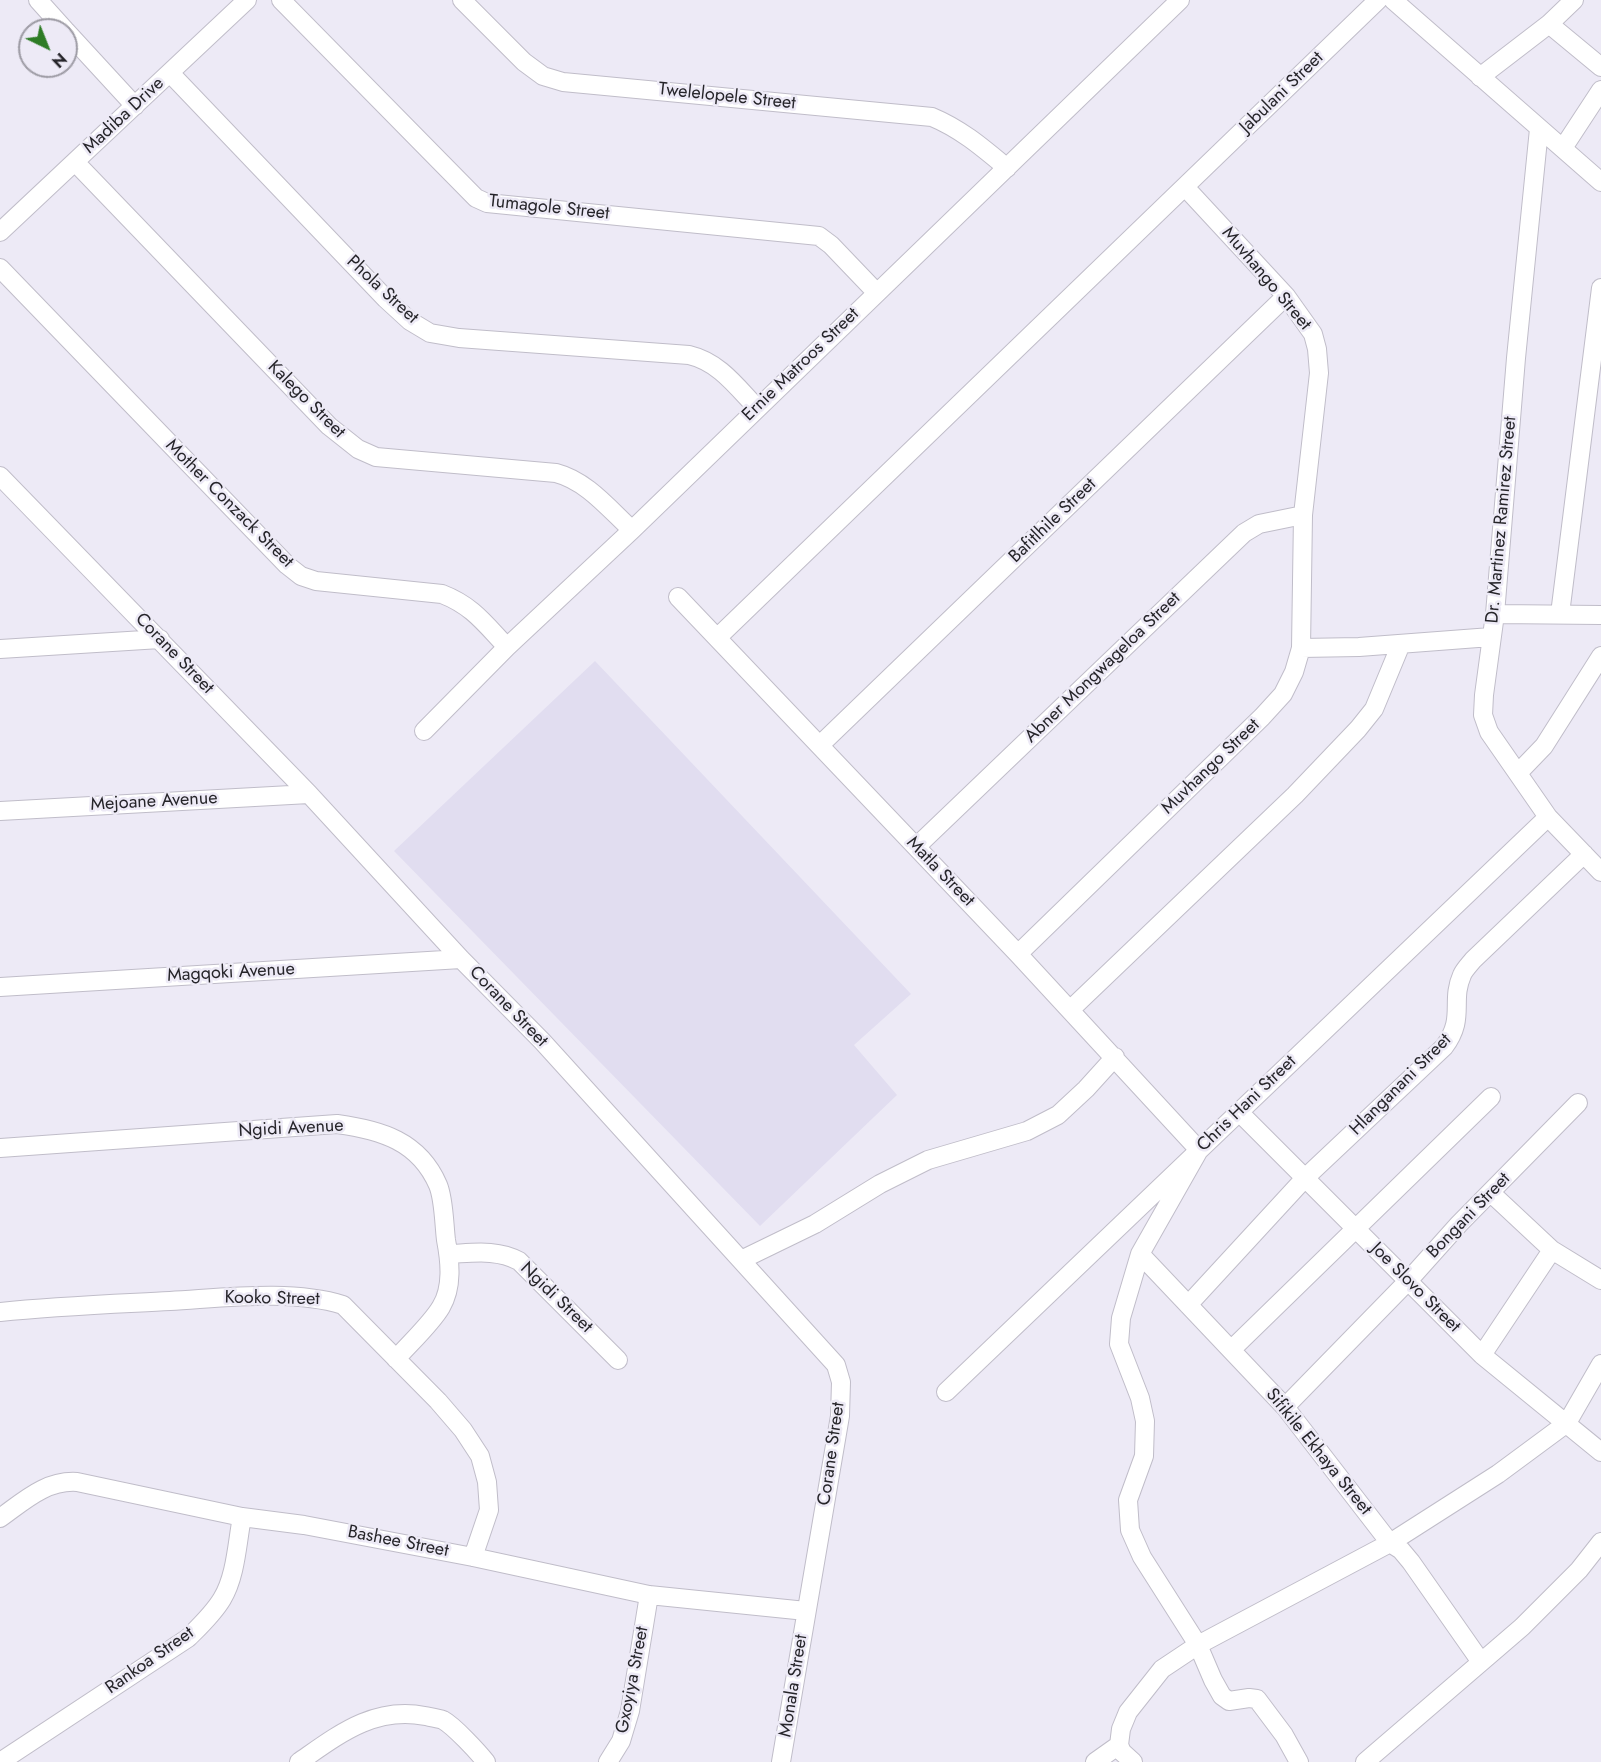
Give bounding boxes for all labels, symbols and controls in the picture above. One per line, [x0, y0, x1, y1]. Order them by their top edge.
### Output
north arrow [18, 18, 78, 78]
text: N [47, 47, 72, 73]
street label: Jabulani Street [1236, 48, 1328, 138]
street label: Madiba Drive [79, 73, 169, 159]
street label: Twelelopele Street [657, 79, 797, 115]
street label: Tumagole Street [488, 191, 610, 225]
street label: Muvhango Street [1217, 223, 1315, 335]
street label: Phola Street [342, 251, 422, 329]
street label: Ernie Matroos Street [738, 304, 864, 426]
street label: Kalego Street [263, 357, 349, 443]
street label: Dr. Martinez Ramirez Street [1482, 416, 1522, 624]
street label: Mother Conzack Street [160, 435, 298, 573]
street label: Bafitlhile Street [1005, 474, 1101, 568]
street label: Abner Mongwageloa Street [1021, 588, 1185, 748]
street label: Corane Street [130, 609, 218, 699]
street label: Muvhango Street [1157, 715, 1265, 819]
street label: Mejoane Avenue [90, 788, 218, 816]
street label: Matla Street [901, 833, 979, 911]
street label: Magqoki Avenue [167, 959, 295, 987]
street label: Corane Street [464, 962, 552, 1052]
street label: Hlanganani Street [1346, 1030, 1456, 1140]
street label: Chris Hani Street [1193, 1051, 1301, 1157]
street label: Ngidi Avenue [238, 1115, 344, 1143]
street label: Bongani Street [1423, 1169, 1515, 1263]
street label: Joe Slovo Street [1366, 1239, 1464, 1337]
street label: Ngidi Street [515, 1258, 597, 1338]
street label: Kooko Street [224, 1287, 320, 1311]
street label: Sifikile Ekhaya Street [1260, 1384, 1376, 1520]
street label: Corane Street [814, 1401, 850, 1507]
street label: Bashee Street [346, 1522, 450, 1562]
street label: Rankoa Street [102, 1623, 198, 1699]
street label: Gxoyiya Street [612, 1625, 654, 1735]
street label: Monala Street [775, 1633, 813, 1739]

